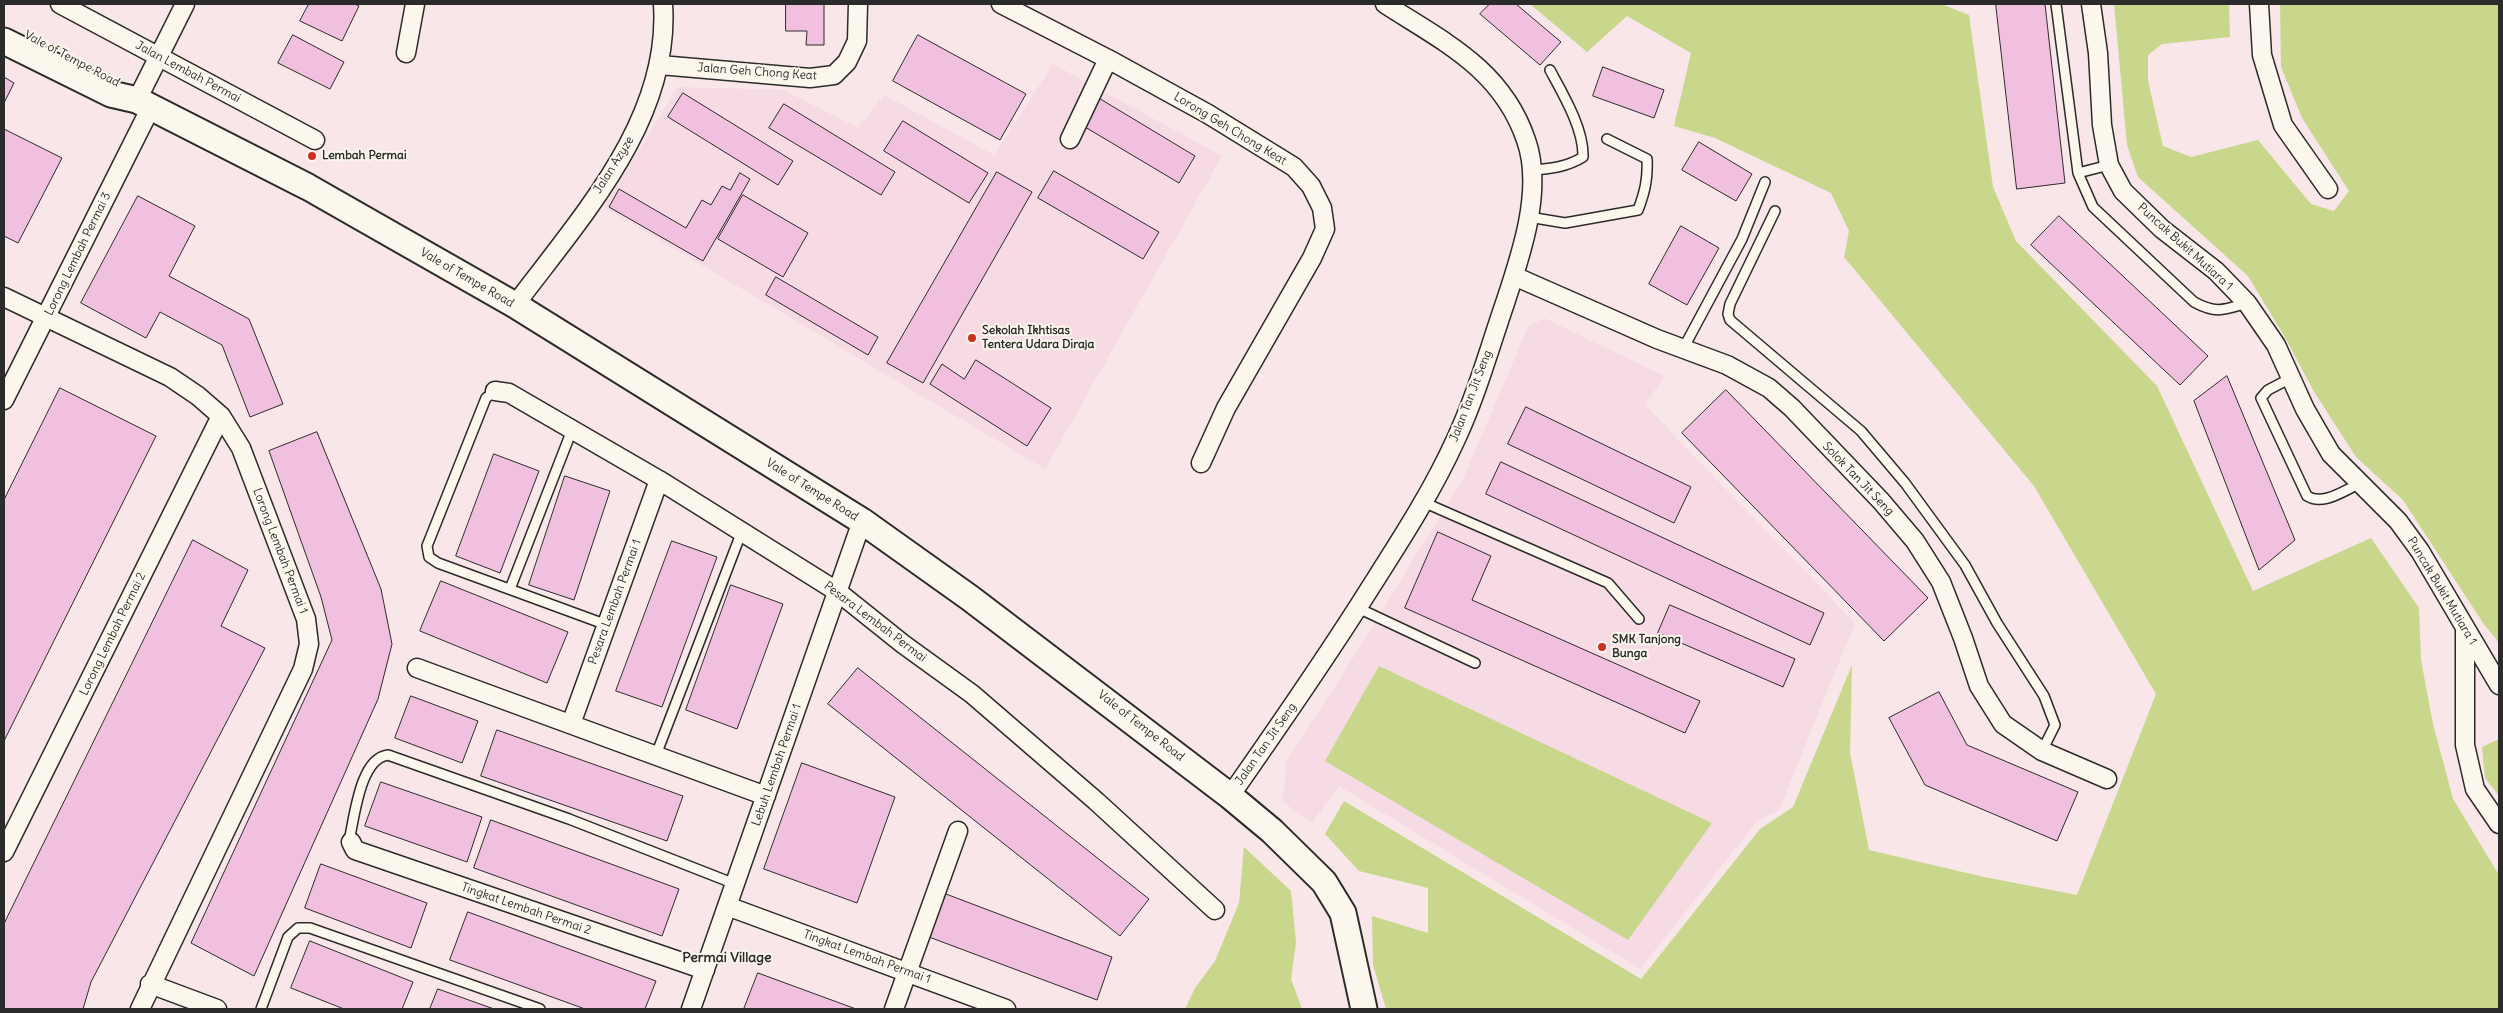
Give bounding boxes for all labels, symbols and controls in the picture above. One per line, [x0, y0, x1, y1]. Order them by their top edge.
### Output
street label: Vale of Tempe Road [22, 28, 122, 90]
street label: Jalan Lembah Permai [133, 38, 243, 106]
street label: Jalan Geh Chong Keat [697, 61, 817, 83]
street label: Lorong Geh Chong Keat [1171, 90, 1289, 168]
street label: Jalan Azyze [591, 134, 637, 196]
place label: Lembah Permai [322, 149, 407, 163]
marker: Lembah Permai [306, 150, 318, 162]
street label: Lorong Lembah Permai 3 [42, 190, 114, 318]
street label: Puncak Bukit Mutiara 1 [2134, 200, 2236, 294]
street label: Vale of Tempe Road [417, 245, 517, 311]
place label: Sekolah Ikhtisas Tentera Udara Diraja [982, 324, 1094, 352]
marker: Sekolah Ikhtisas Tentera Udara Diraja [966, 332, 978, 344]
street label: Jalan Tan Jit Seng [1447, 348, 1495, 444]
street label: Solok Tan Jit Seng [1819, 439, 1897, 519]
street label: Vale of Tempe Road [763, 456, 861, 524]
street label: Lorong Lembah Permai 1 [249, 486, 311, 616]
street label: Puncak Bukit Mutiara 1 [2404, 535, 2480, 647]
street label: Pesara Lembah Permai 1 [586, 537, 644, 667]
street label: Lorong Lembah Permai 2 [77, 570, 149, 698]
street label: Pesara Lembah Permai [821, 579, 929, 665]
place label: SMK Tanjong Bunga [1612, 633, 1681, 661]
marker: SMK Tanjong Bunga [1596, 641, 1608, 653]
street label: Vale of Tempe Road [1095, 688, 1187, 764]
street label: Jalan Tan Jit Seng [1232, 700, 1300, 788]
street label: Lebuh Lembah Permai 1 [749, 702, 805, 828]
street label: Tingkat Lembah Permai 2 [459, 880, 593, 938]
street label: Tingkat Lembah Permai 1 [801, 927, 933, 987]
district label: Permai Village [682, 950, 772, 966]

